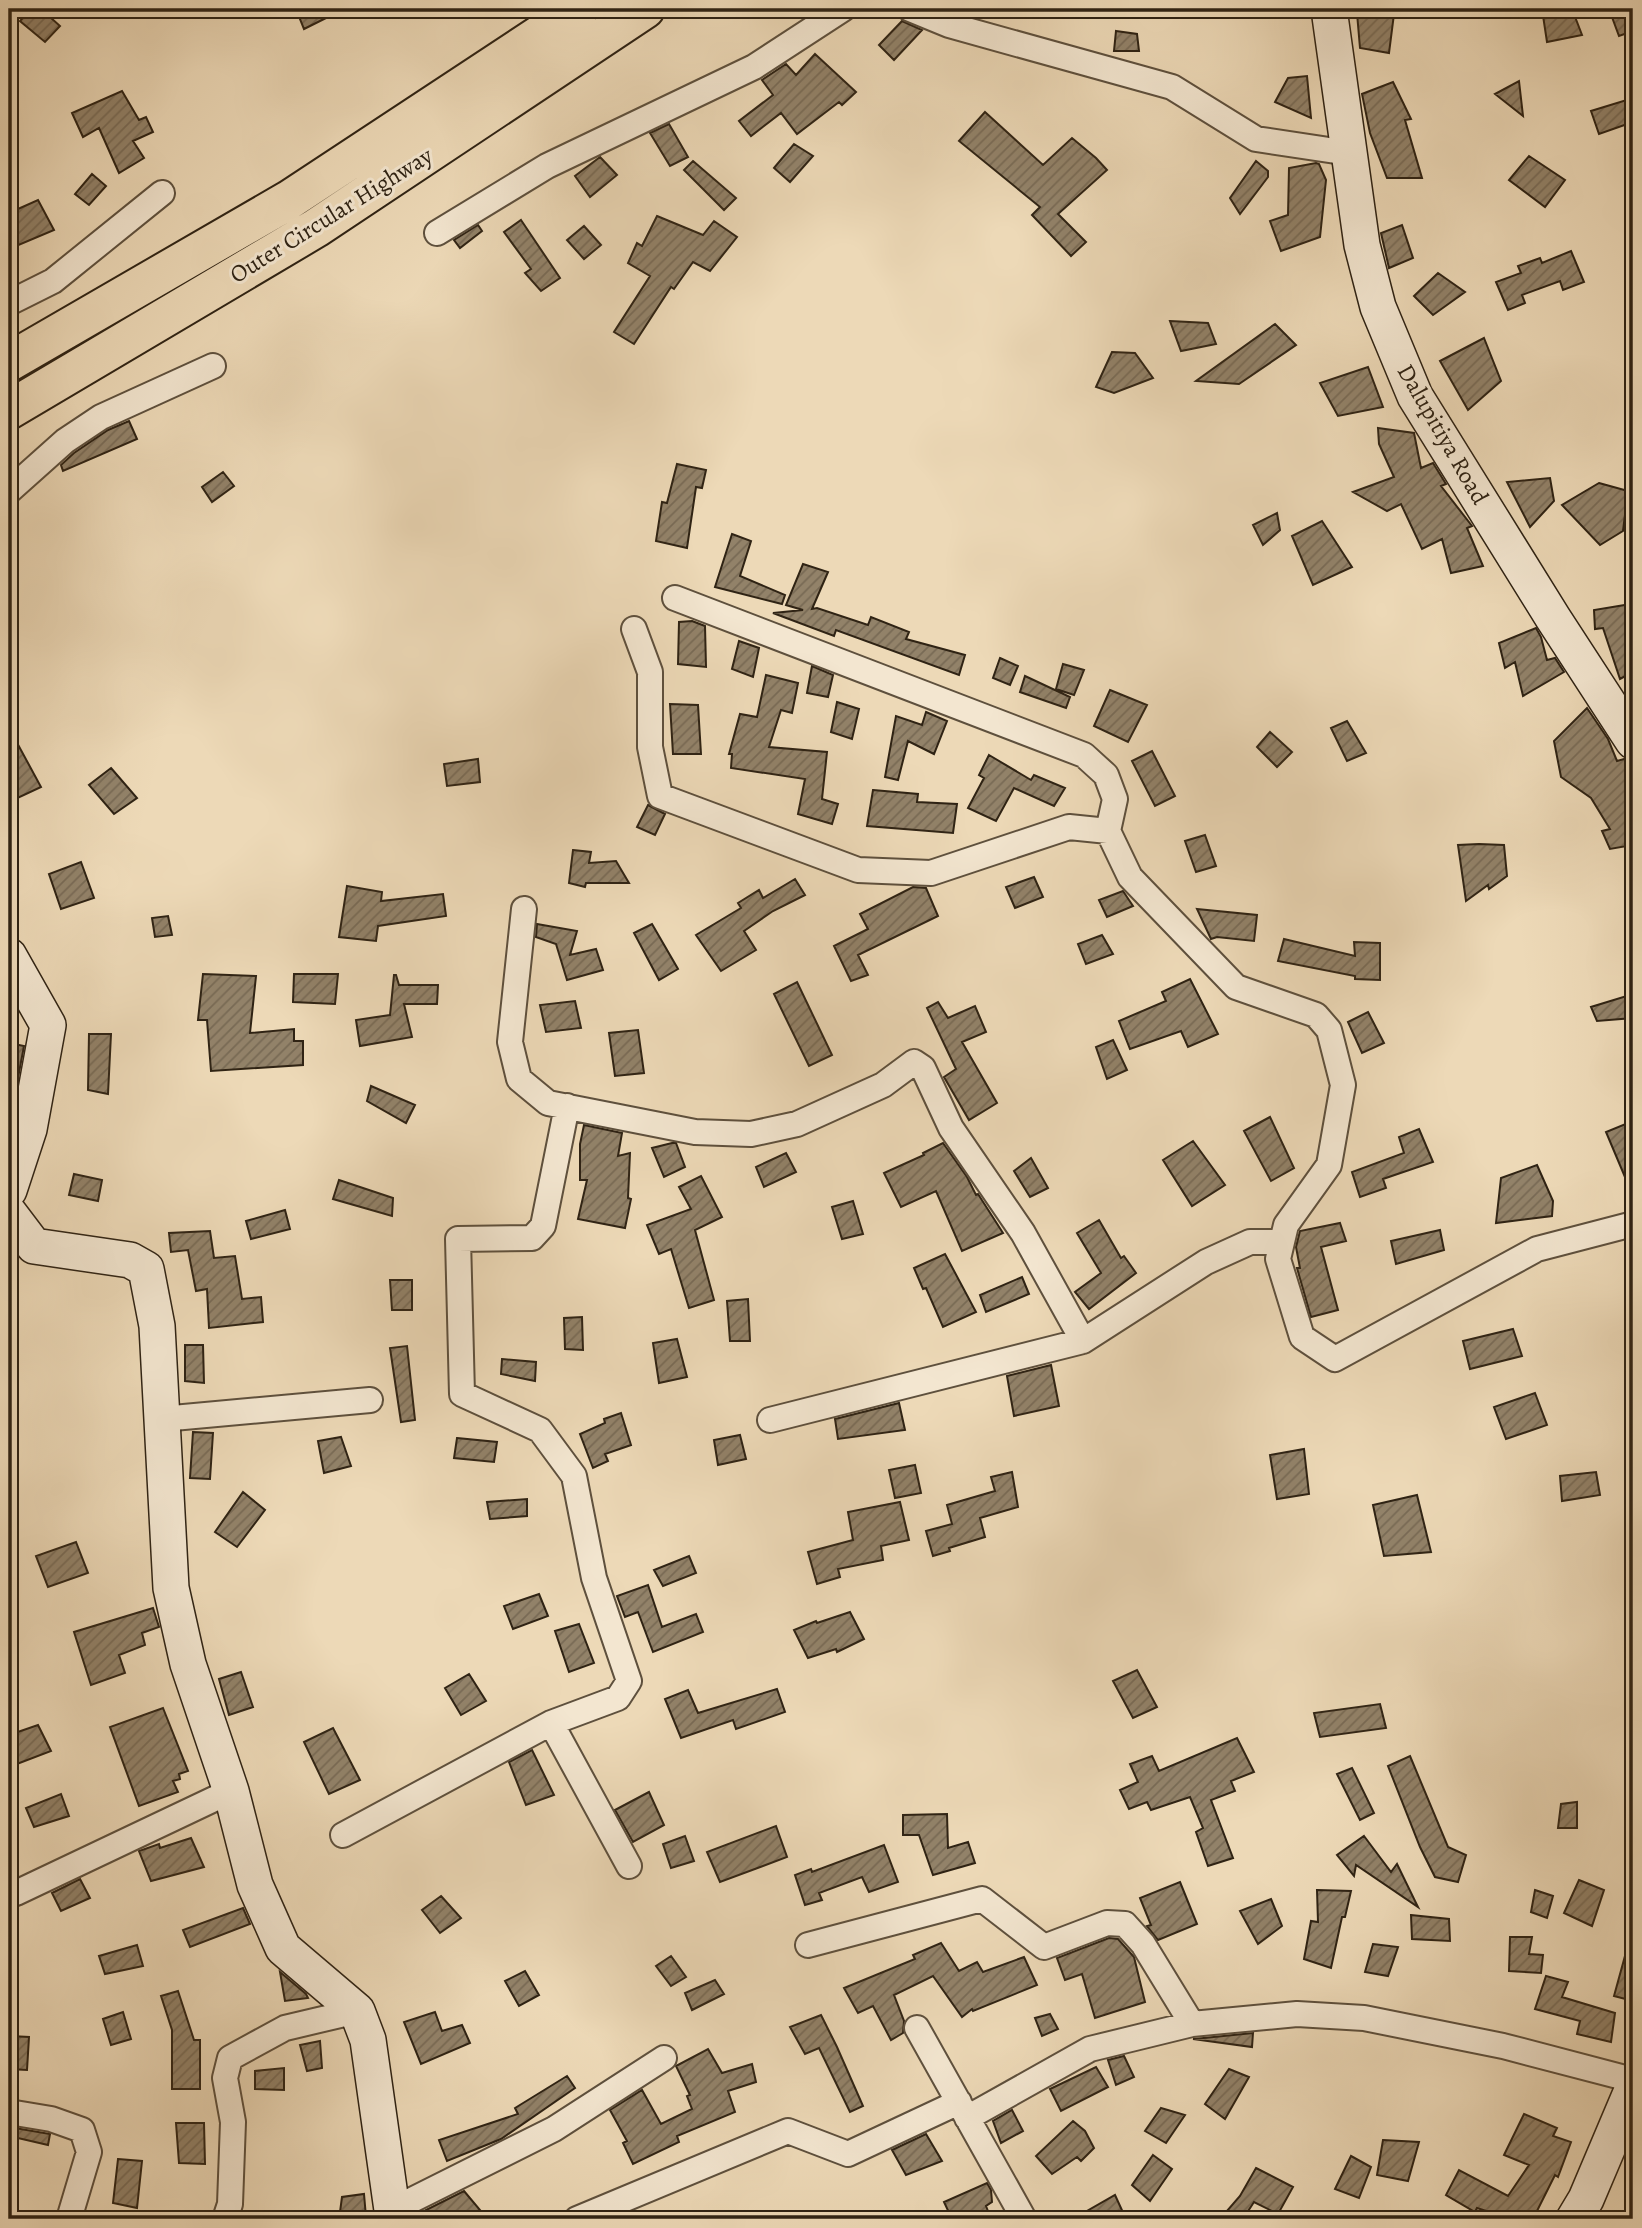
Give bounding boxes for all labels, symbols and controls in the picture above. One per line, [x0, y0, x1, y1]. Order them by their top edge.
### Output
street label: Outer Circular Highway [223, 139, 439, 290]
street label: Dalupitiya Road [1390, 358, 1496, 510]

